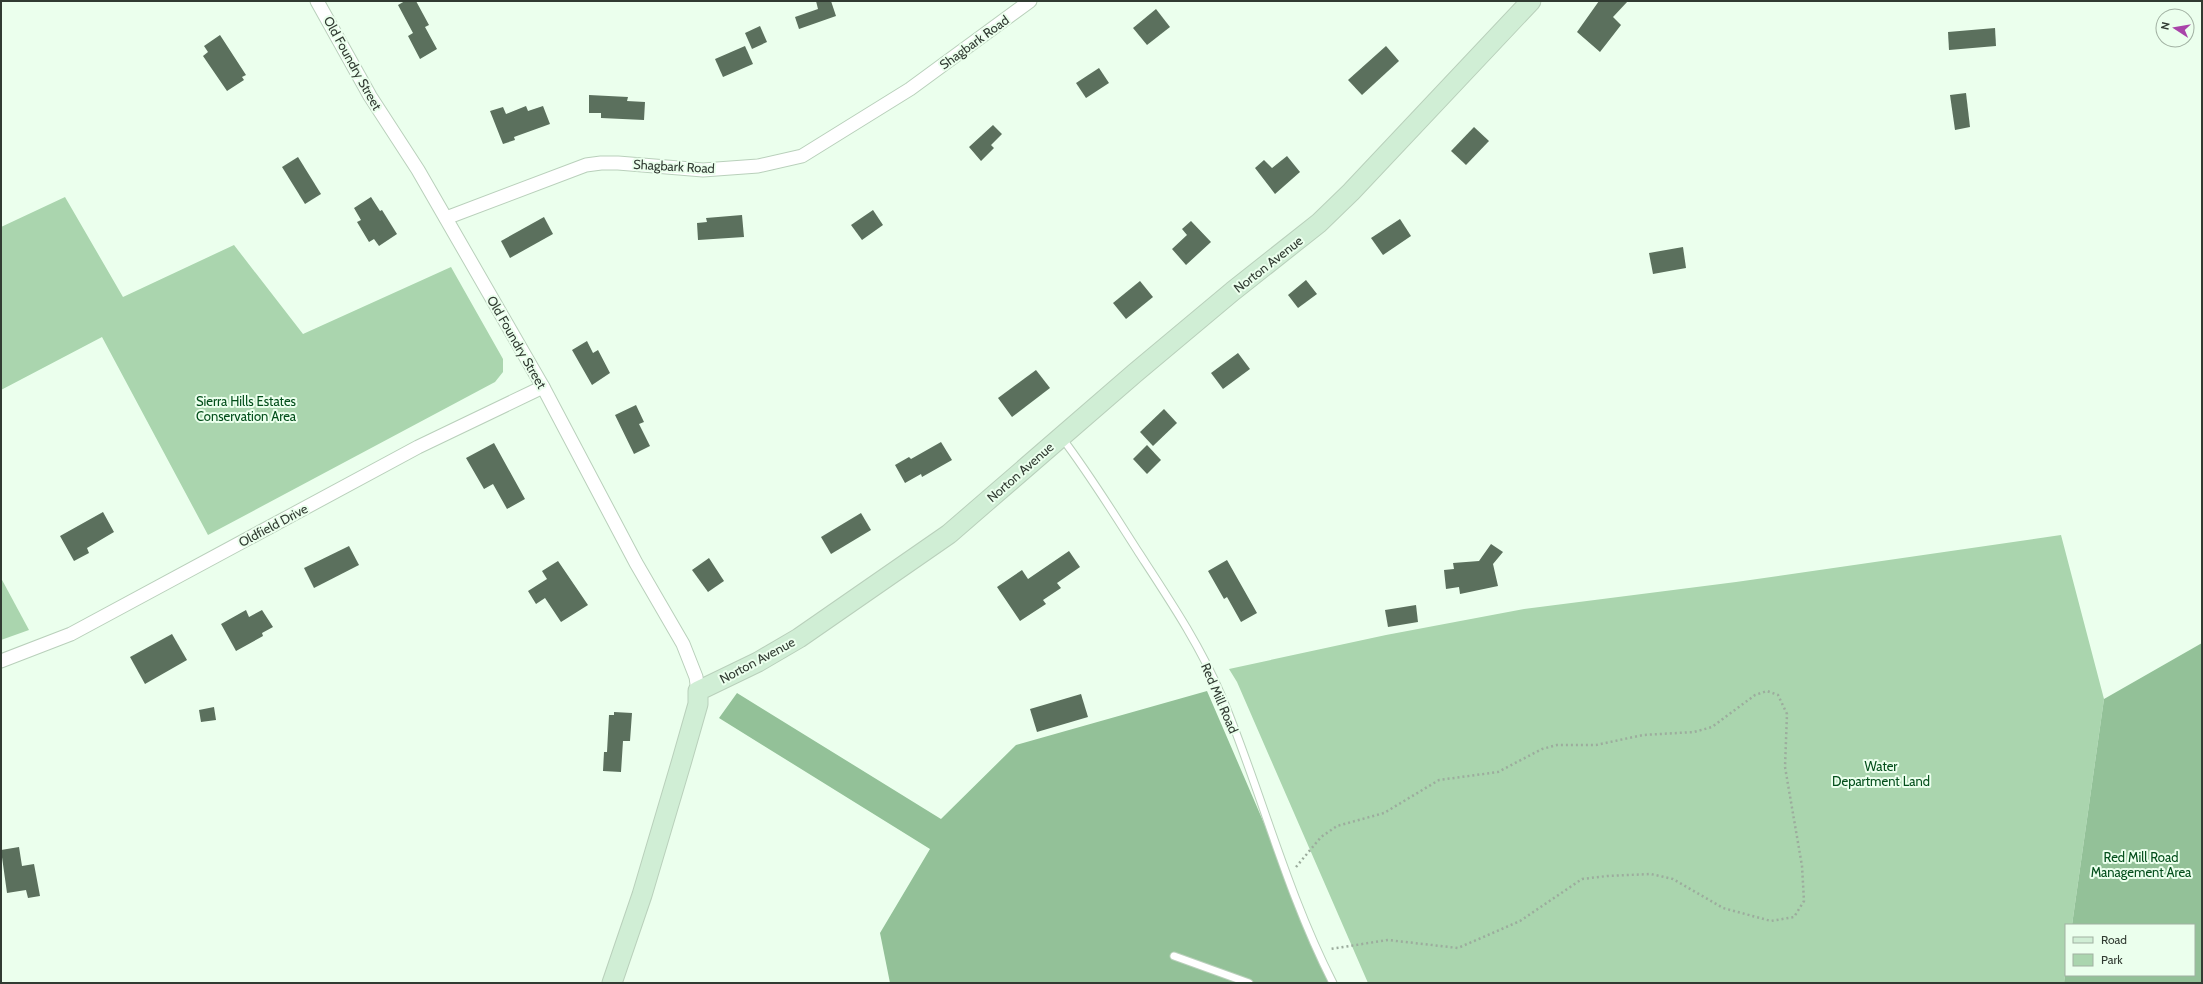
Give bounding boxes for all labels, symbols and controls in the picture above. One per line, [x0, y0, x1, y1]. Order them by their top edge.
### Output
north arrow [2155, 8, 2195, 48]
street label: Shagbark Road [936, 11, 1012, 73]
street label: Old Foundry Street [321, 13, 386, 113]
text: N [2158, 21, 2173, 31]
street label: Shagbark Road [633, 156, 715, 176]
street label: Norton Avenue [1230, 232, 1306, 296]
street label: Old Foundry Street [484, 293, 550, 392]
park label: Sierra Hills Estates Conservation Area [196, 393, 297, 424]
street label: Norton Avenue [983, 438, 1057, 505]
street label: Oldfield Drive [236, 500, 311, 550]
street label: Norton Avenue [717, 633, 798, 687]
street label: Red Mill Road [1198, 660, 1242, 736]
park label: Water Department Land [1832, 758, 1930, 789]
park label: Red Mill Road Management Area [2091, 849, 2192, 880]
legend [2065, 924, 2195, 976]
text: Road [2101, 932, 2127, 947]
text: Park [2101, 952, 2123, 967]

